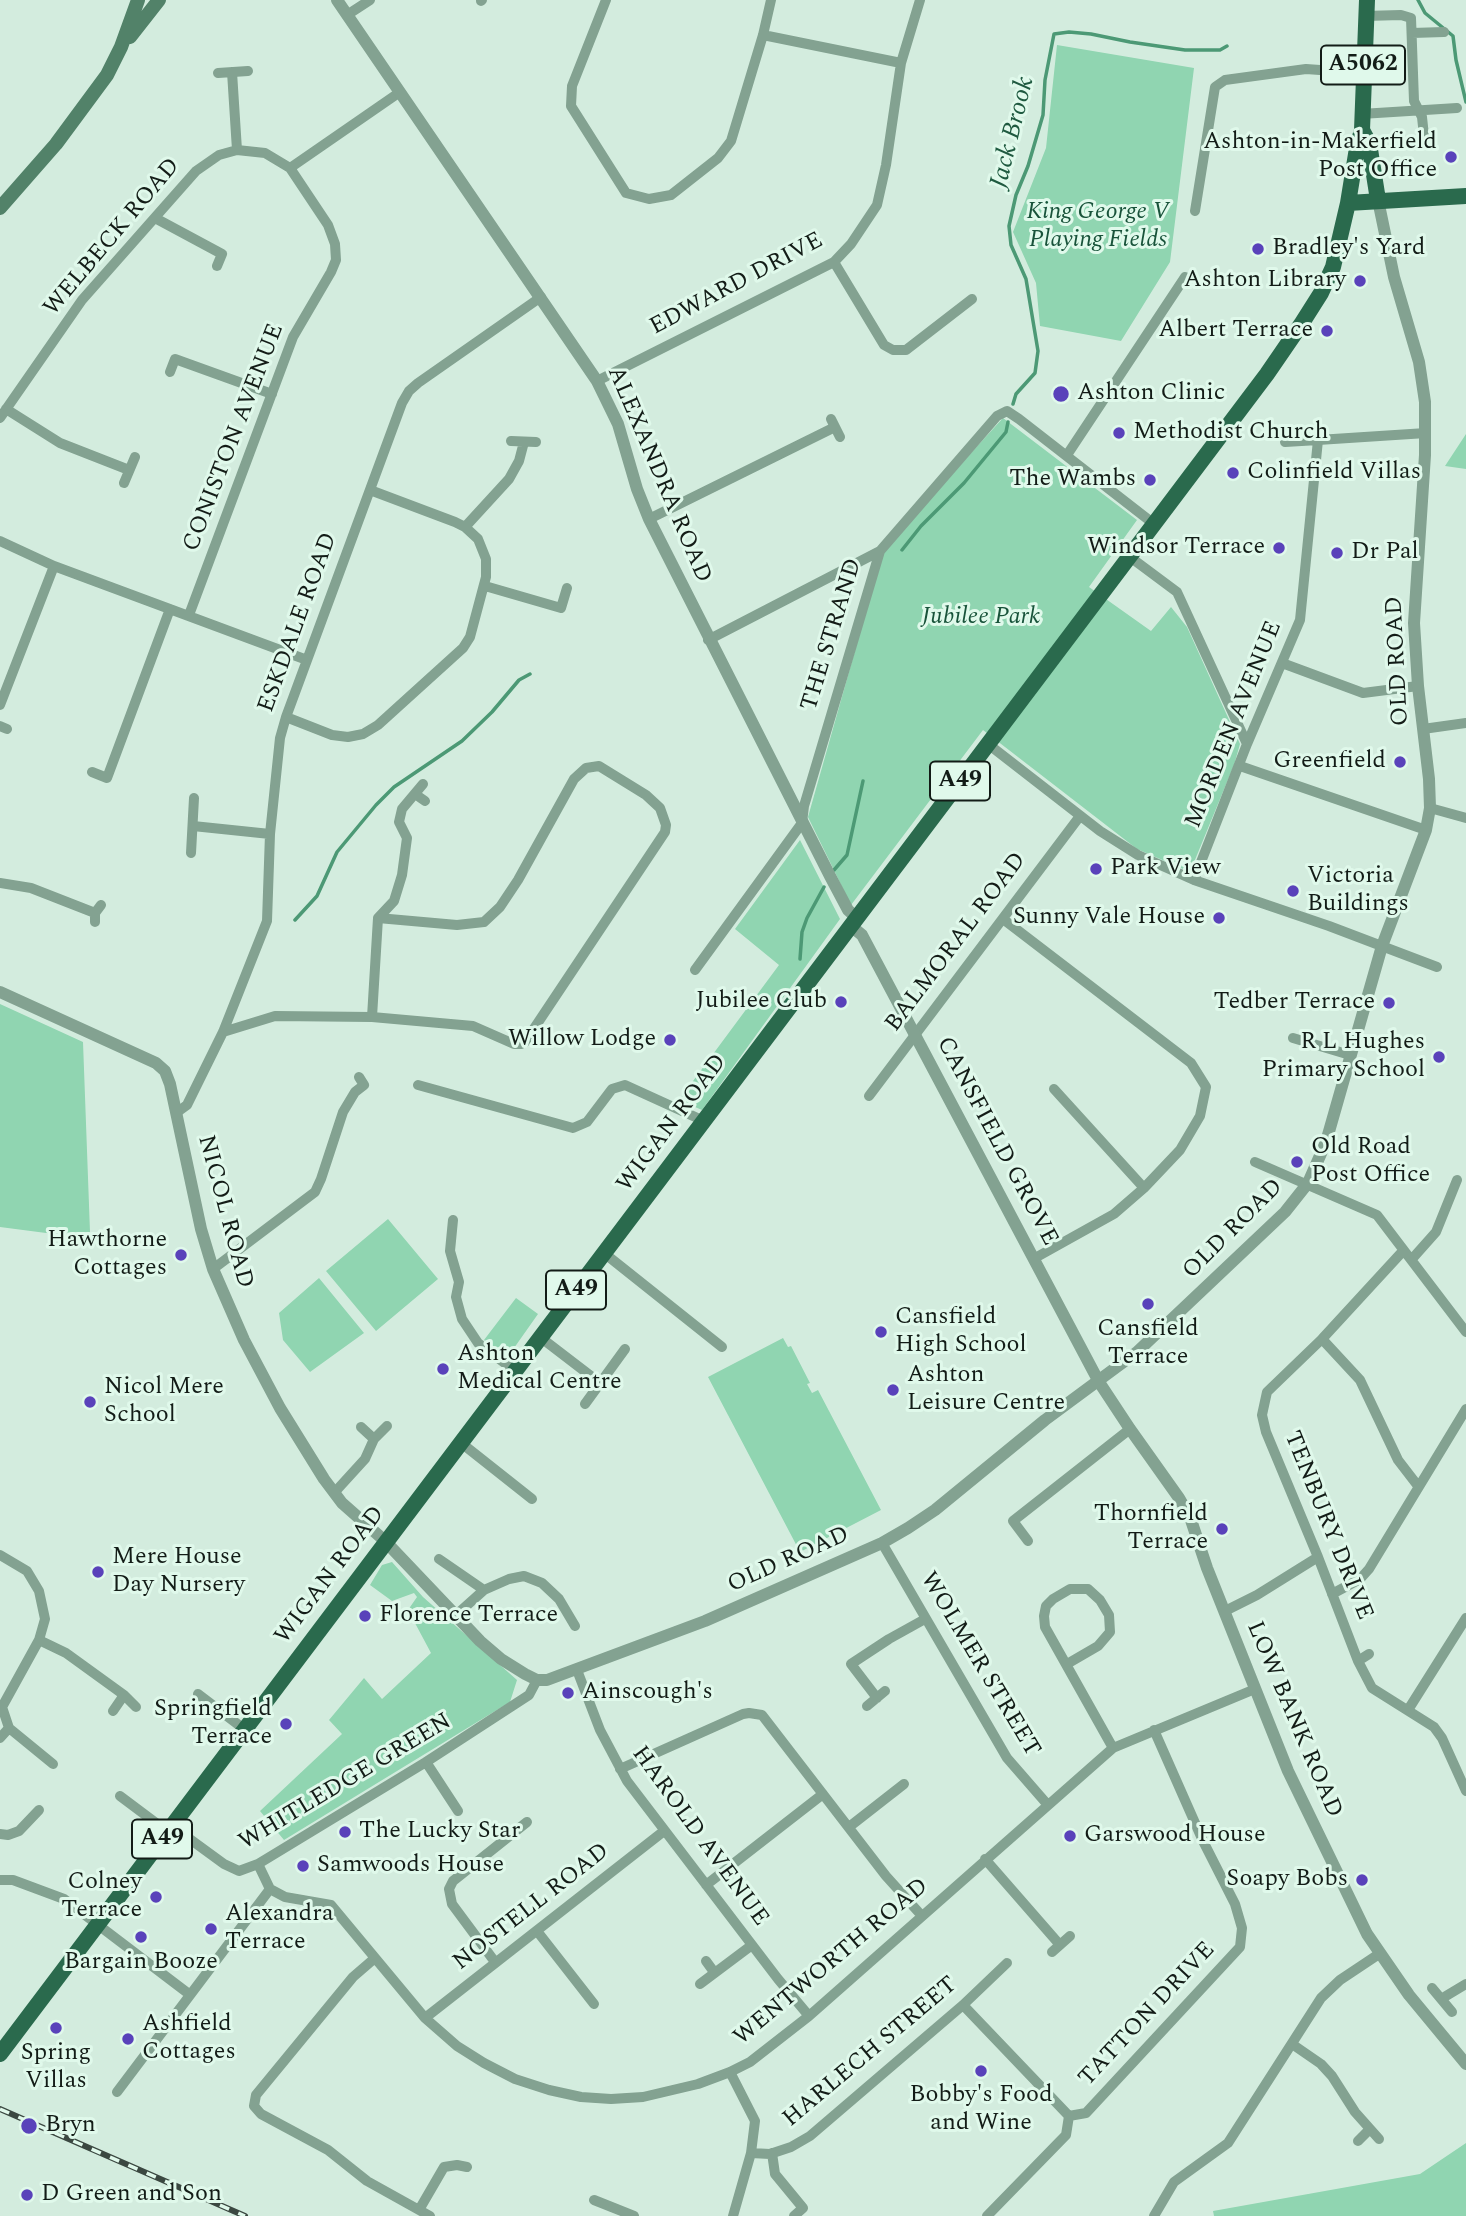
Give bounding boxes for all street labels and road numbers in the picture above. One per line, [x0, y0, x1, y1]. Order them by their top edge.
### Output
road number: A5062 [1321, 46, 1405, 85]
street label: WELBECK ROAD [39, 153, 187, 323]
street label: EDWARD DRIVE [645, 227, 829, 343]
street label: CONISTON AVENUE [178, 320, 292, 556]
street label: ALEXANDRA ROAD [599, 362, 717, 588]
street label: ESKDALE ROAD [253, 529, 345, 717]
street label: THE STRAND [796, 555, 870, 715]
street label: OLD ROAD [1381, 595, 1417, 727]
street label: MORDEN AVENUE [1180, 617, 1290, 833]
road number: A49 [930, 762, 990, 800]
street label: BALMORAL ROAD [880, 848, 1034, 1038]
street label: CANSFIELD GROVE [929, 1033, 1063, 1251]
street label: WIGAN ROAD [612, 1049, 734, 1199]
street label: NICOL ROAD [190, 1132, 258, 1292]
street label: OLD ROAD [1178, 1174, 1290, 1286]
road number: A49 [546, 1270, 606, 1310]
street label: TENBURY DRIVE [1276, 1427, 1378, 1625]
street label: WIGAN ROAD [270, 1501, 392, 1651]
street label: OLD ROAD [724, 1521, 854, 1601]
street label: WOLMER STREET [912, 1567, 1046, 1763]
street label: LOW BANK ROAD [1239, 1618, 1347, 1822]
street label: WHITLEDGE GREEN [235, 1708, 457, 1858]
street label: HAROLD AVENUE [624, 1741, 774, 1933]
road number: A49 [132, 1820, 192, 1858]
street label: NOSTELL ROAD [448, 1838, 616, 1978]
street label: WENTWORTH ROAD [729, 1873, 935, 2053]
street label: TATTON DRIVE [1074, 1937, 1222, 2093]
street label: HARLECH STREET [778, 1972, 964, 2134]

